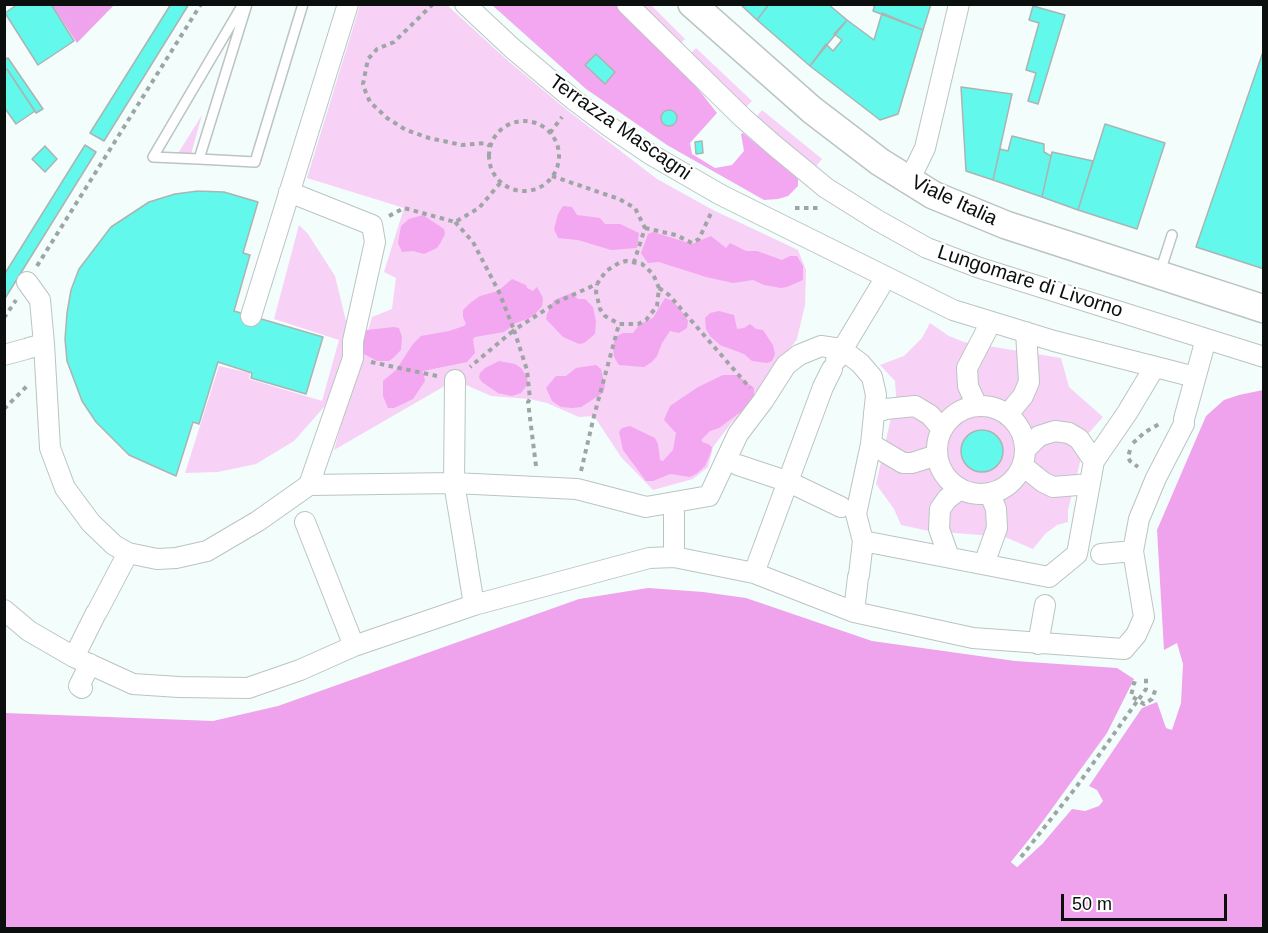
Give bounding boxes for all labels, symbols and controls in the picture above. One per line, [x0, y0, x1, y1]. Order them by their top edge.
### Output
street label: Terrazza Mascagni [544, 70, 696, 186]
street label: Viale Italia [907, 171, 1001, 231]
street label: Lungomare di Livorno [934, 241, 1126, 323]
scale bar [1064, 882, 1230, 920]
text: 50 m [1072, 894, 1112, 914]

